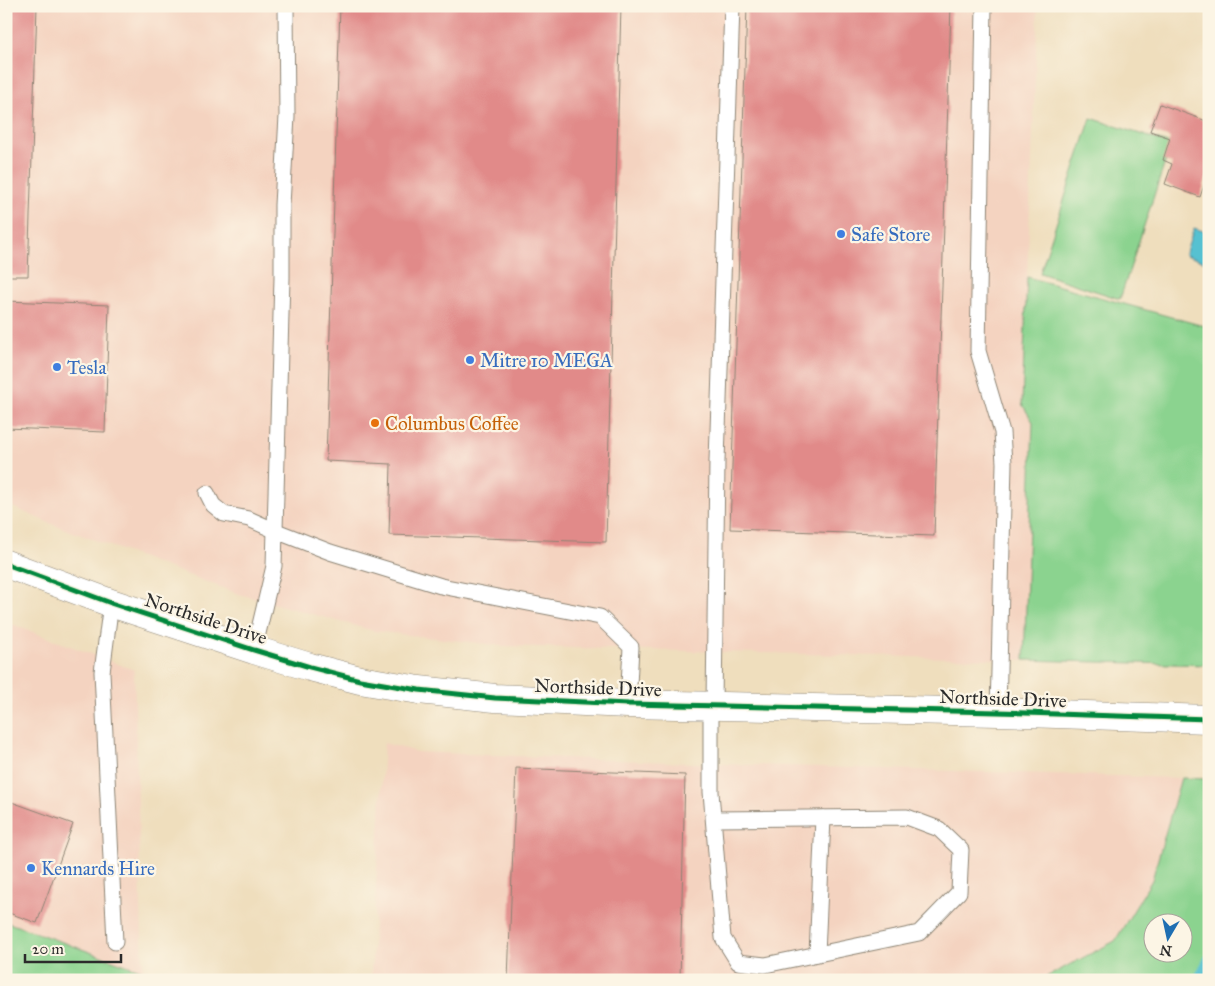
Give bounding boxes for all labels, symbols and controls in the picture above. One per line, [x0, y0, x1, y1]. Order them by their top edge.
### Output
place label: Safe Store [851, 223, 931, 246]
marker: Safe Store [835, 228, 847, 240]
place label: Mitre 10 MEGA [480, 349, 613, 372]
marker: Mitre 10 MEGA [464, 354, 476, 366]
place label: Tesla [67, 356, 107, 379]
marker: Tesla [51, 361, 63, 373]
place label: Columbus Coffee [385, 412, 519, 435]
marker: Columbus Coffee [369, 417, 381, 429]
street label: Northside Drive [142, 588, 270, 649]
street label: Northside Drive [534, 674, 662, 701]
street label: Northside Drive [939, 685, 1067, 712]
place label: Kennards Hire [41, 857, 155, 880]
marker: Kennards Hire [25, 862, 37, 874]
north arrow [1142, 914, 1192, 964]
scale bar [25, 931, 121, 963]
text: 20 m [32, 940, 64, 958]
text: N [1159, 941, 1173, 960]

